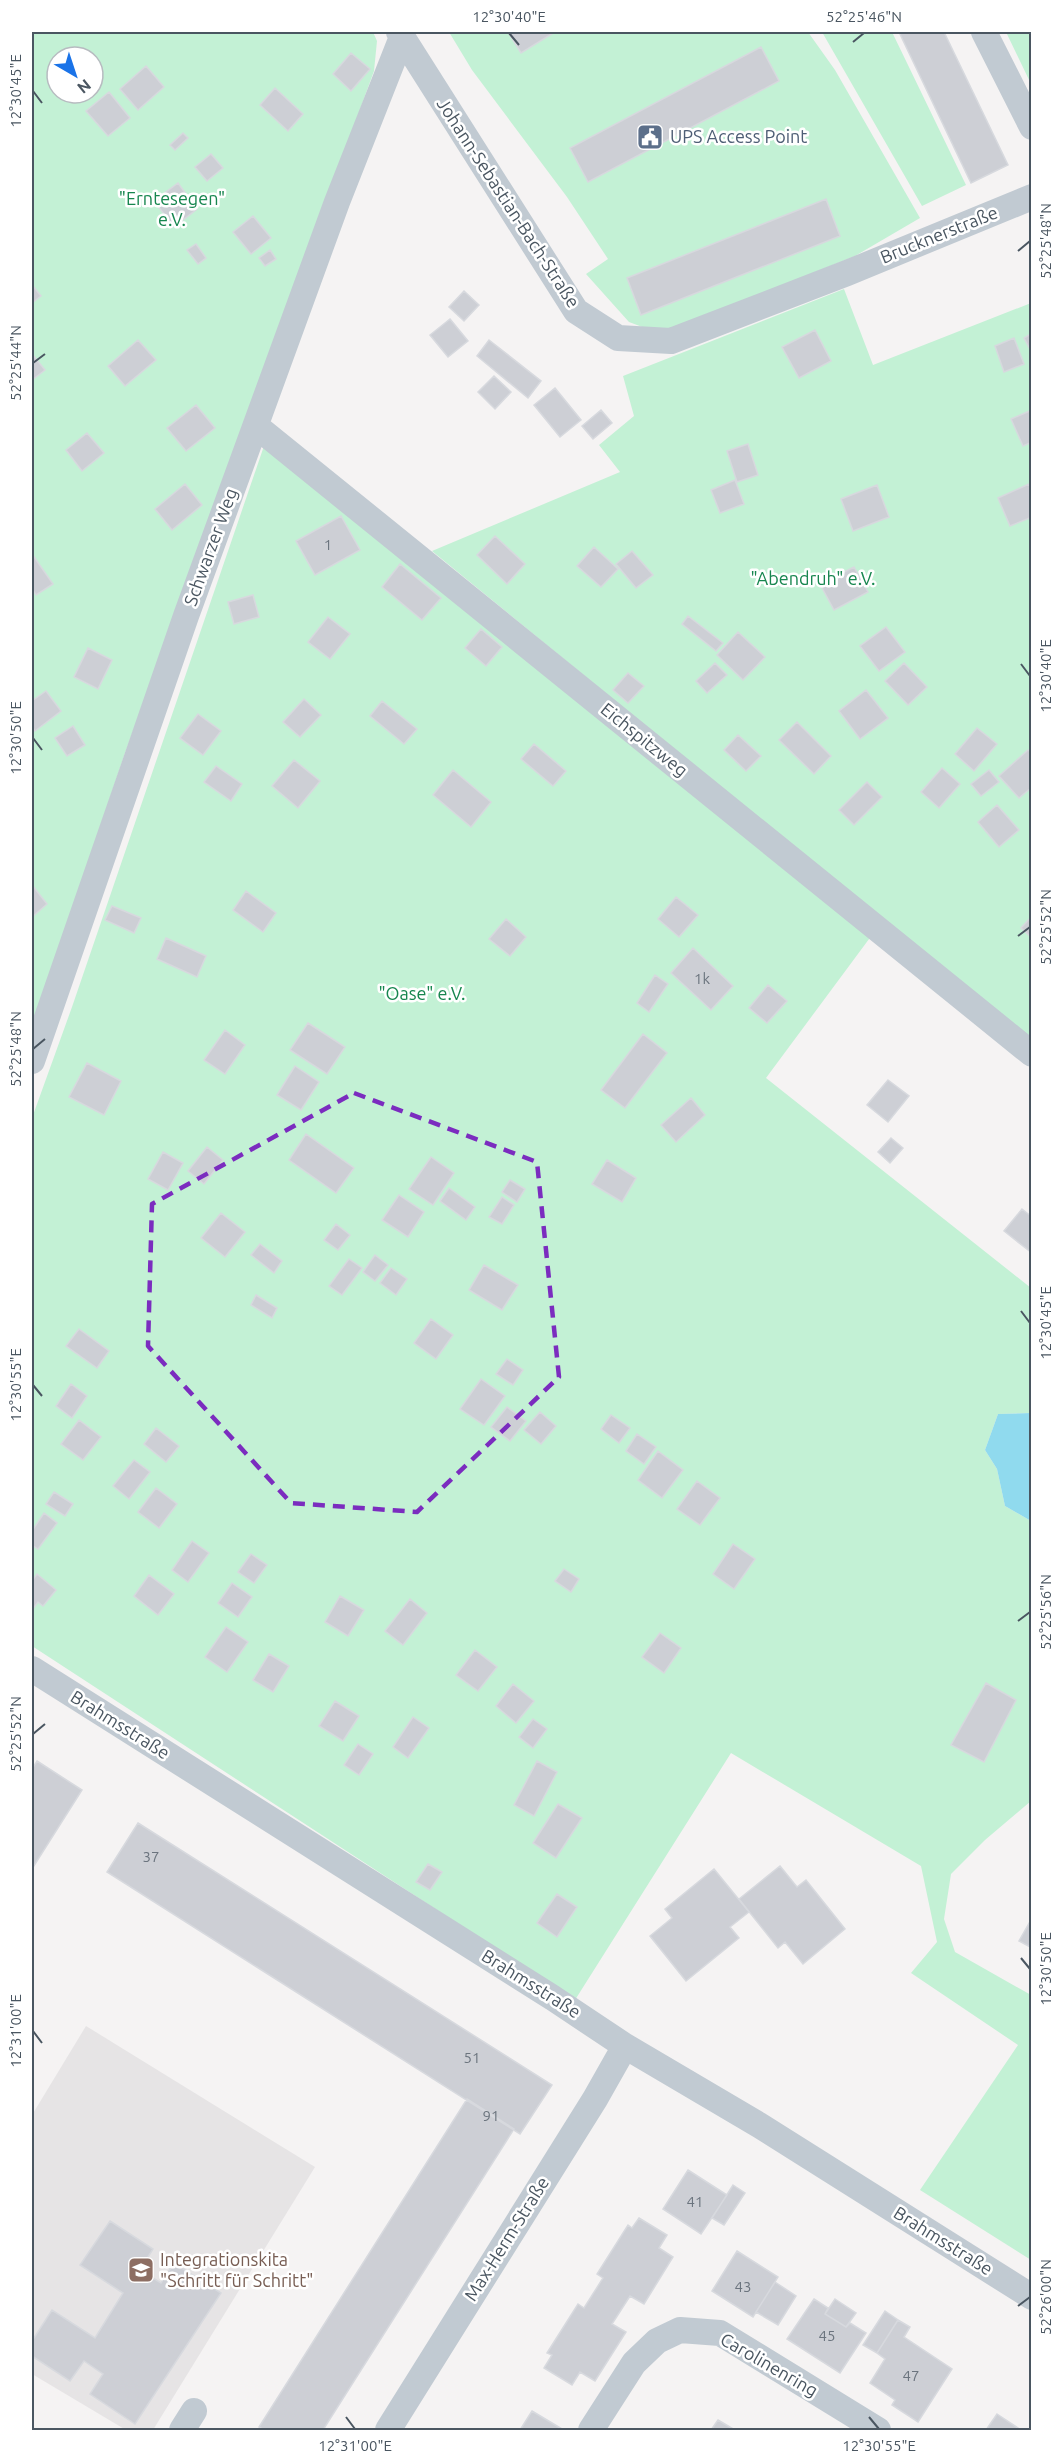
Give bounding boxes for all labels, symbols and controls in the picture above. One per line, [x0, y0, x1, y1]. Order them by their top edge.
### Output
text: 12°30'40"E [472, 8, 546, 25]
text: 52°25'46"N [826, 8, 902, 25]
north arrow [45, 45, 105, 105]
text: 12°30'45"E [7, 54, 24, 128]
text: N [74, 76, 95, 97]
street label: Johann-Sebastian-Bach-Straße [434, 94, 584, 311]
public building icon: UPS Access Point [635, 122, 665, 152]
place label: UPS Access Point [670, 126, 807, 146]
park label: "Erntesegen" e.V. [119, 188, 225, 229]
street label: Brucknerstraße [877, 201, 1000, 267]
text: 52°25'48"N [1037, 203, 1054, 279]
text: 52°25'44"N [7, 325, 24, 401]
street label: Schwarzer Weg [179, 485, 241, 608]
house number: 1 [324, 536, 332, 553]
park label: "Abendruh" e.V. [750, 568, 876, 588]
text: 12°30'40"E [1037, 639, 1054, 713]
street label: Eichspitzweg [597, 698, 692, 780]
text: 12°30'50"E [7, 701, 24, 775]
text: 52°25'52"N [1037, 889, 1054, 965]
house number: 1k [694, 970, 710, 987]
park label: "Oase" e.V. [379, 983, 465, 1003]
text: 52°25'48"N [7, 1011, 24, 1087]
text: 12°30'45"E [1037, 1286, 1054, 1360]
text: 12°30'55"E [7, 1348, 24, 1422]
text: 52°25'56"N [1037, 1574, 1054, 1650]
street label: Brahmsstraße [67, 1686, 174, 1763]
text: 52°25'52"N [7, 1696, 24, 1772]
house number: 37 [143, 1848, 159, 1865]
text: 12°30'50"E [1037, 1932, 1054, 2006]
street label: Brahmsstraße [478, 1945, 585, 2022]
text: 12°31'00"E [7, 1994, 24, 2068]
house number: 51 [464, 2049, 480, 2066]
house number: 91 [483, 2107, 499, 2124]
street label: Max-Herm-Straße [460, 2173, 552, 2304]
house number: 41 [687, 2193, 703, 2210]
street label: Brahmsstraße [890, 2202, 997, 2279]
place label: Integrationskita "Schritt für Schritt" [160, 2249, 313, 2290]
school or university icon: Integrationskita "Schritt für Schritt" [126, 2255, 156, 2285]
text: 52°26'00"N [1037, 2259, 1054, 2335]
house number: 43 [735, 2278, 751, 2295]
house number: 45 [819, 2327, 835, 2344]
street label: Carolinenring [717, 2328, 822, 2400]
house number: 47 [903, 2367, 919, 2384]
text: 12°31'00"E [318, 2437, 392, 2454]
text: 12°30'55"E [842, 2437, 916, 2454]

